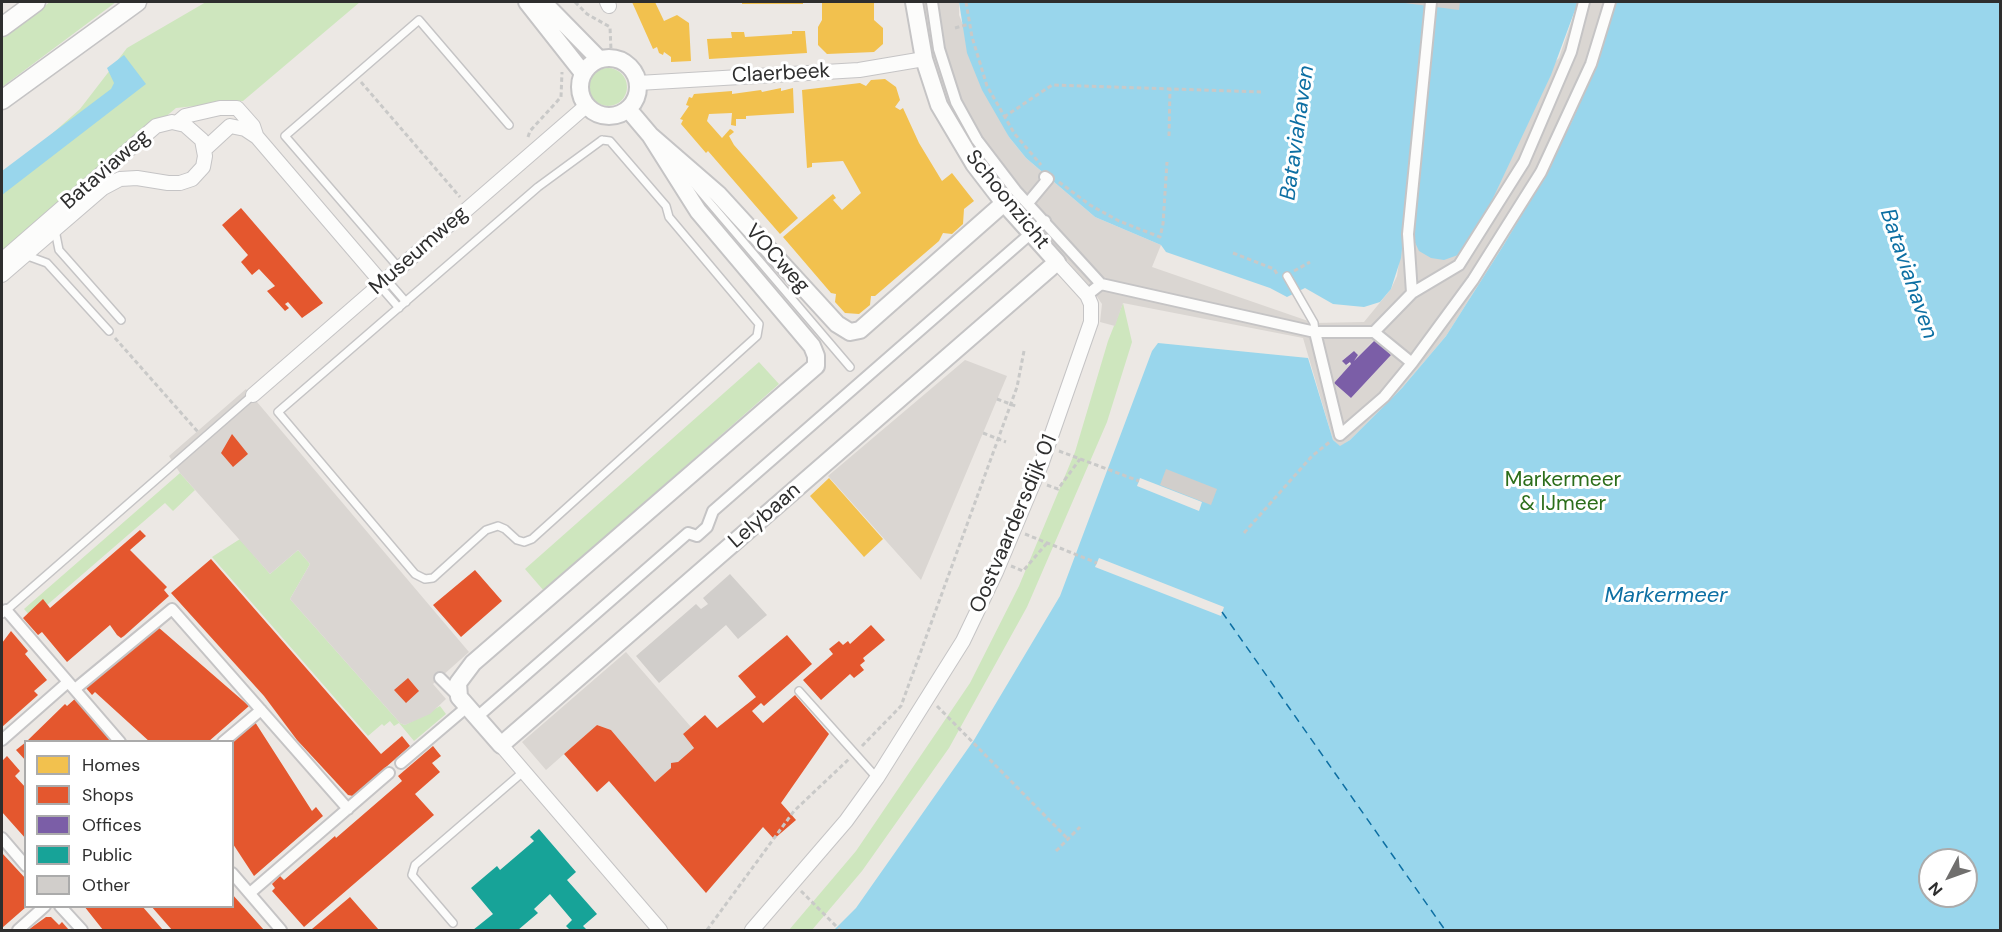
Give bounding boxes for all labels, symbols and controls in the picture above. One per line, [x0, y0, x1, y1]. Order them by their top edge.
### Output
street label: Claerbeek [731, 59, 831, 89]
water label: Bataviahaven [1275, 64, 1321, 202]
street label: Bataviaweg [56, 125, 156, 215]
street label: Schoonzicht [959, 145, 1055, 255]
street label: Museumweg [365, 201, 473, 301]
water label: Bataviahaven [1873, 205, 1943, 343]
street label: VOCweg [740, 219, 814, 299]
street label: Oostvaardersdijk 01 [965, 431, 1063, 617]
park label: Markermeer & IJmeer [1505, 467, 1621, 517]
street label: Lelybaan [724, 478, 806, 554]
water label: Markermeer [1605, 583, 1727, 609]
legend [24, 740, 234, 908]
text: Homes [82, 753, 140, 777]
text: Shops [82, 783, 134, 807]
text: Offices [82, 813, 142, 837]
text: Public [82, 843, 133, 867]
north arrow [1918, 848, 1978, 908]
text: Other [82, 873, 130, 897]
text: N [1924, 878, 1947, 900]

